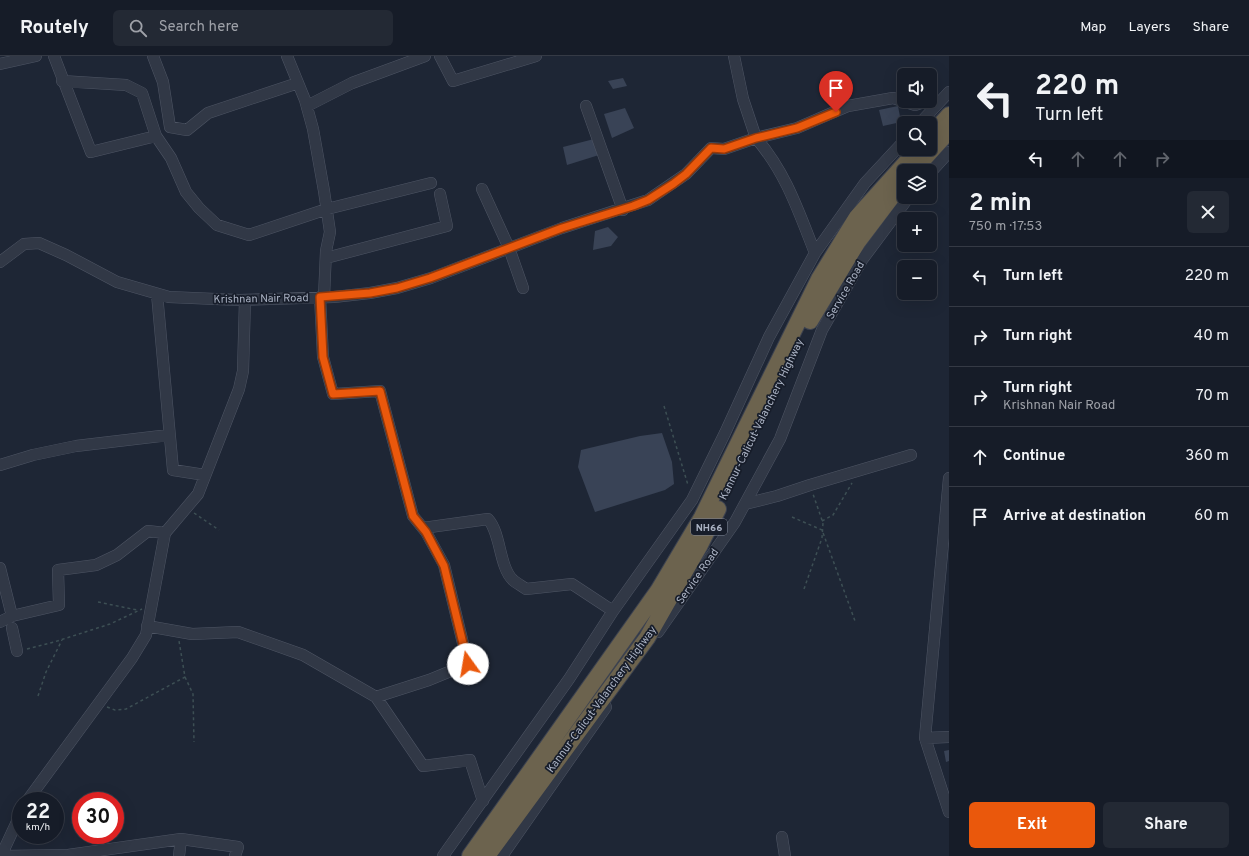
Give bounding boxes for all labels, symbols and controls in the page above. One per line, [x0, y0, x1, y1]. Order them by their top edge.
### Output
search box [113, 10, 393, 46]
text: Routely [20, 16, 89, 40]
icon: search [127, 17, 149, 39]
text: Search here [159, 18, 239, 37]
text: Map [1080, 19, 1106, 36]
text: Layers [1128, 19, 1170, 36]
text: Share [1192, 19, 1229, 36]
map controls [897, 68, 937, 300]
button: sound [897, 68, 937, 108]
text: 220 m [1035, 69, 1119, 105]
pin [819, 71, 853, 112]
icon: left [969, 72, 1021, 124]
icon: arrive [825, 77, 847, 99]
text: Turn left [1035, 104, 1103, 127]
button: search [897, 116, 937, 156]
icon: left [1025, 148, 1047, 170]
icon: ahead [1067, 148, 1089, 170]
icon: ahead [1109, 148, 1131, 170]
icon: right [1151, 148, 1173, 170]
button: layers [897, 164, 937, 204]
text: 2 min [969, 189, 1032, 219]
button: close [1187, 191, 1229, 233]
button: + [897, 212, 937, 252]
text: 750 m · 17:53 [969, 219, 1042, 235]
street label: Service Road [824, 259, 868, 322]
button: − [897, 260, 937, 300]
icon: left [969, 266, 991, 288]
text: Turn left [1003, 267, 1063, 286]
text: 220 m [1185, 267, 1229, 286]
street label: Krishnan Nair Road [213, 291, 309, 307]
icon: right [969, 326, 991, 348]
text: Turn right [1003, 327, 1072, 346]
text: 40 m [1194, 327, 1229, 346]
street label: Kannur-Calicut-Valanchery Highway [717, 336, 807, 503]
text: Turn right [1003, 379, 1072, 398]
icon: right [969, 386, 991, 408]
text: 70 m [1196, 387, 1229, 406]
text: Krishnan Nair Road [1003, 398, 1115, 414]
icon: ahead [969, 446, 991, 468]
text: Continue [1003, 447, 1065, 466]
text: 360 m [1185, 447, 1229, 466]
icon: arrive [969, 506, 991, 528]
text: Arrive at destination [1003, 507, 1146, 526]
text: 60 m [1194, 507, 1229, 526]
road number: NH66 [691, 519, 727, 535]
street label: Service Road [674, 546, 722, 607]
street label: Kannur-Calicut-Valanchery Highway [544, 623, 660, 776]
position arrow [447, 643, 489, 685]
speed limit sign: 30 [72, 792, 124, 844]
text: 22 [26, 800, 50, 826]
button: Exit [969, 802, 1095, 848]
button: Share [1103, 802, 1229, 848]
text: km/h [26, 821, 50, 834]

